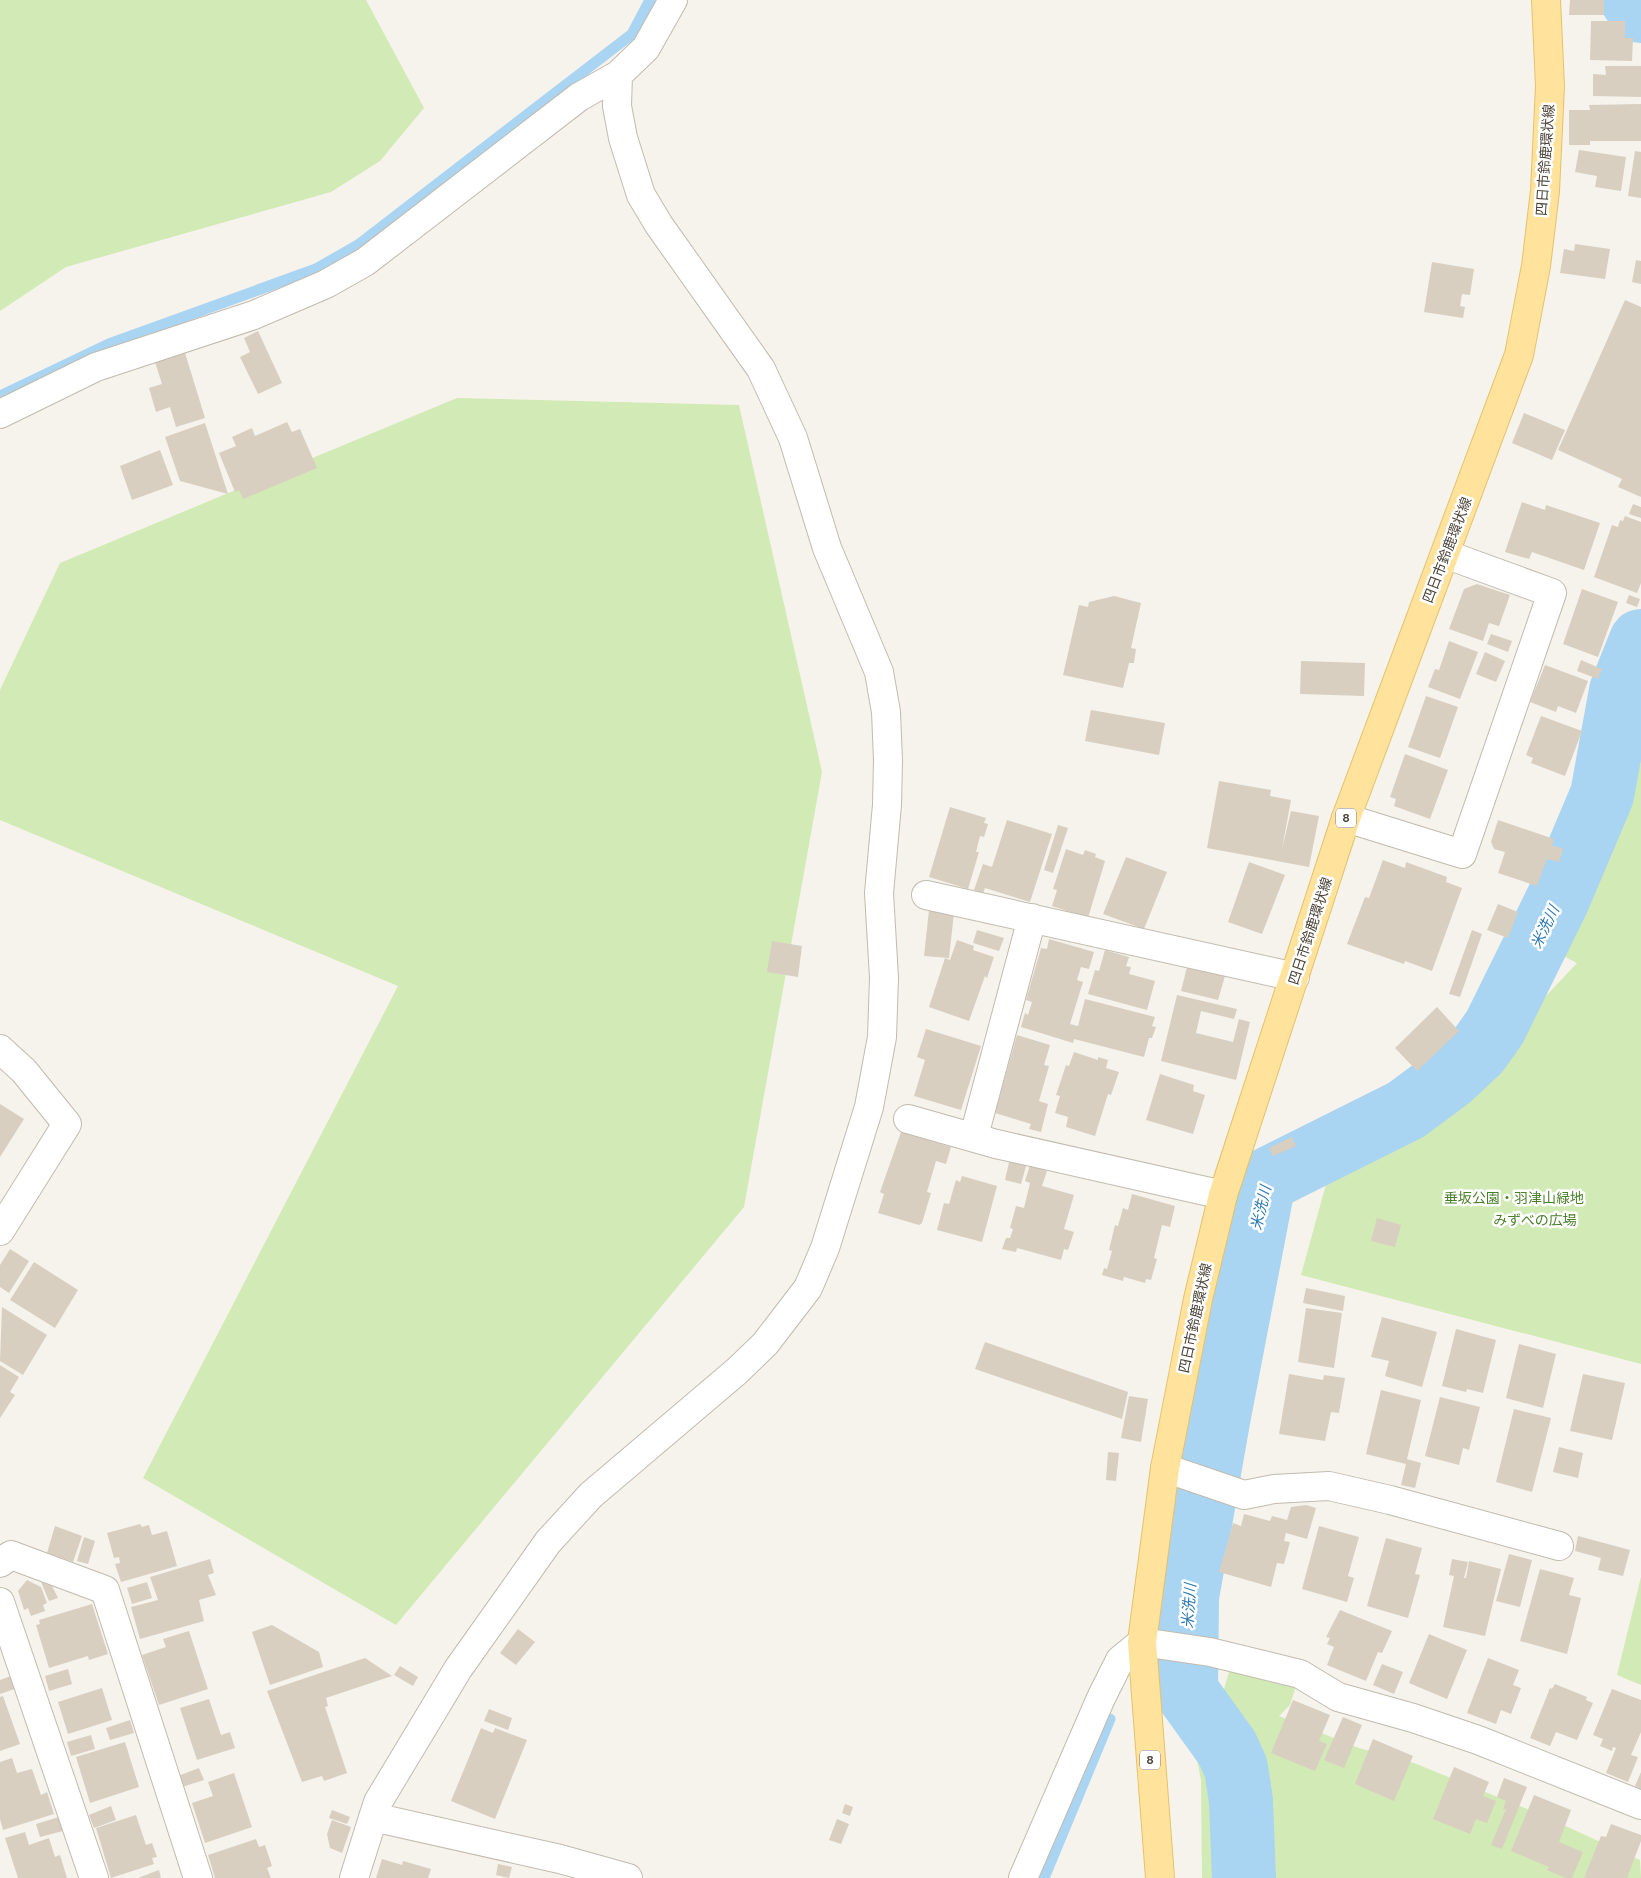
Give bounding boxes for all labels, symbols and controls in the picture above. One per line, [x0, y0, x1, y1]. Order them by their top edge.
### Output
street label: 四日市鈴鹿環状線 [1532, 104, 1558, 216]
street label: 四日市鈴鹿環状線 [1419, 494, 1475, 606]
road number: 8 [1336, 808, 1356, 828]
street label: 四日市鈴鹿環状線 [1284, 875, 1336, 987]
water label: 米洗川 [1526, 901, 1565, 952]
water label: 米洗川 [1246, 1182, 1276, 1232]
park label: 垂坂公園・羽津山緑地 [1444, 1189, 1584, 1207]
park label: みずべの広場 [1493, 1211, 1577, 1229]
street label: 四日市鈴鹿環状線 [1175, 1261, 1215, 1375]
water label: 米洗川 [1177, 1581, 1201, 1629]
road number: 8 [1140, 1750, 1160, 1770]

